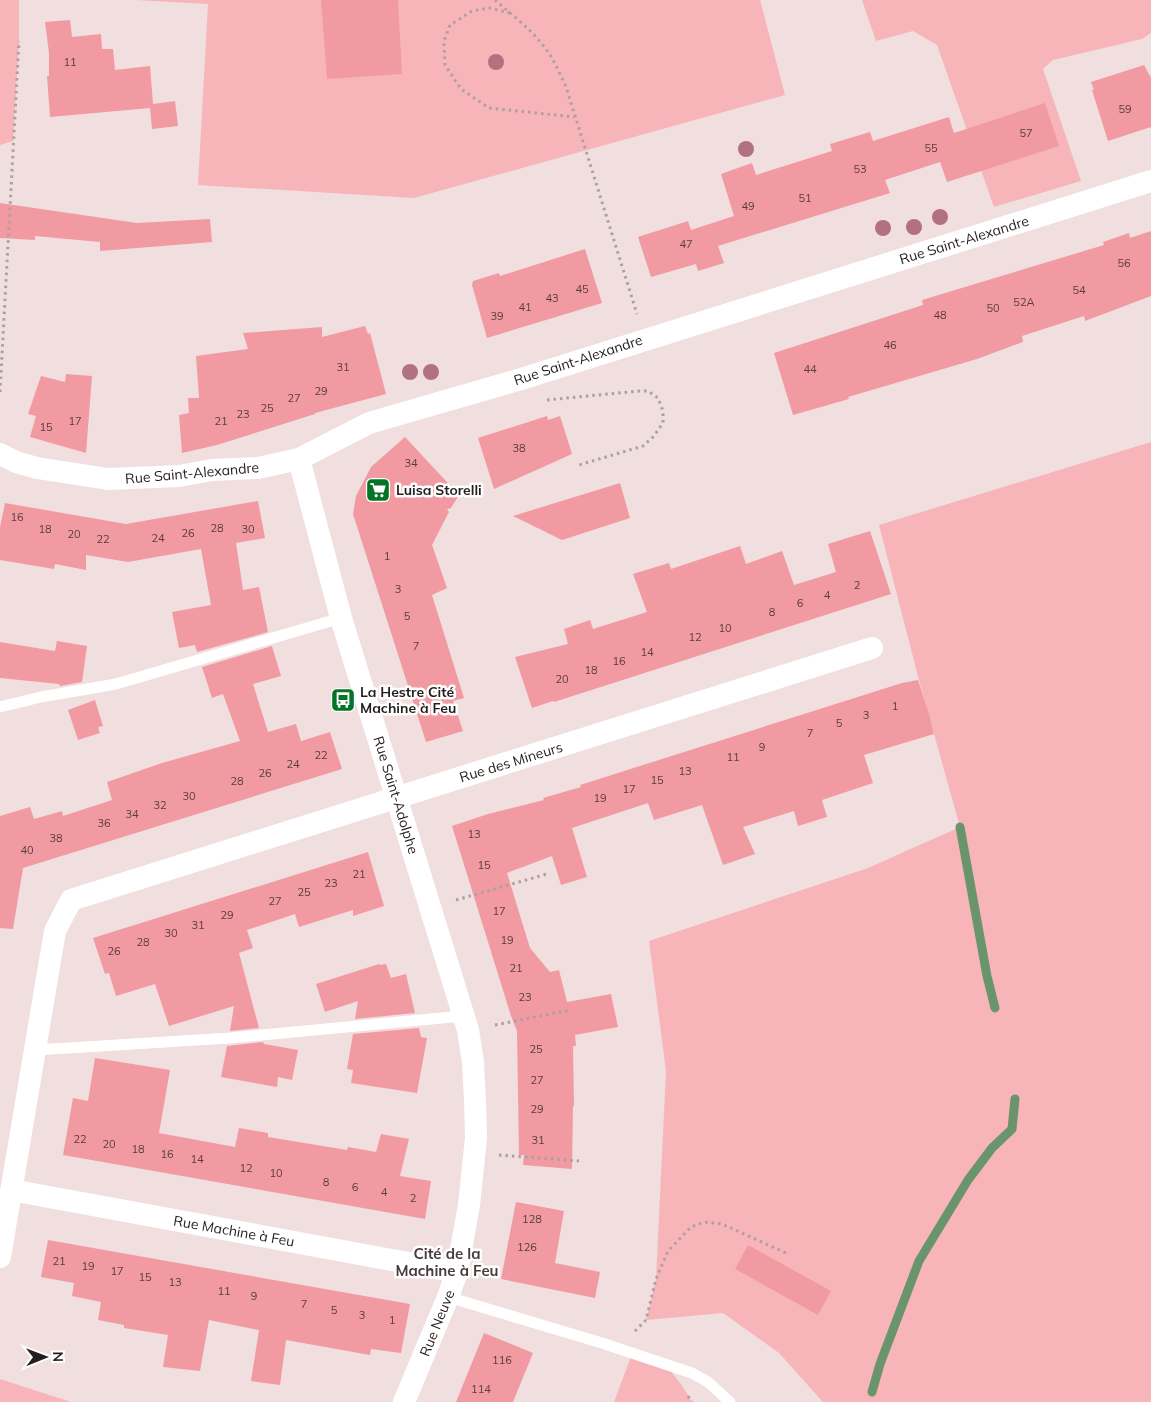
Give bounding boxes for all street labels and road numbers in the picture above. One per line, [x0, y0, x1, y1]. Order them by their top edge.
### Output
street label: Rue Saint-Alexandre [897, 212, 1031, 268]
street label: Rue Saint-Alexandre [511, 331, 645, 389]
street label: Rue Saint-Alexandre [124, 458, 260, 488]
street label: Rue Saint-Adolphe [370, 734, 422, 856]
street label: Rue des Mineurs [457, 738, 565, 786]
street label: Rue Machine à Feu [172, 1211, 296, 1251]
street label: Rue Neuve [416, 1287, 458, 1359]

